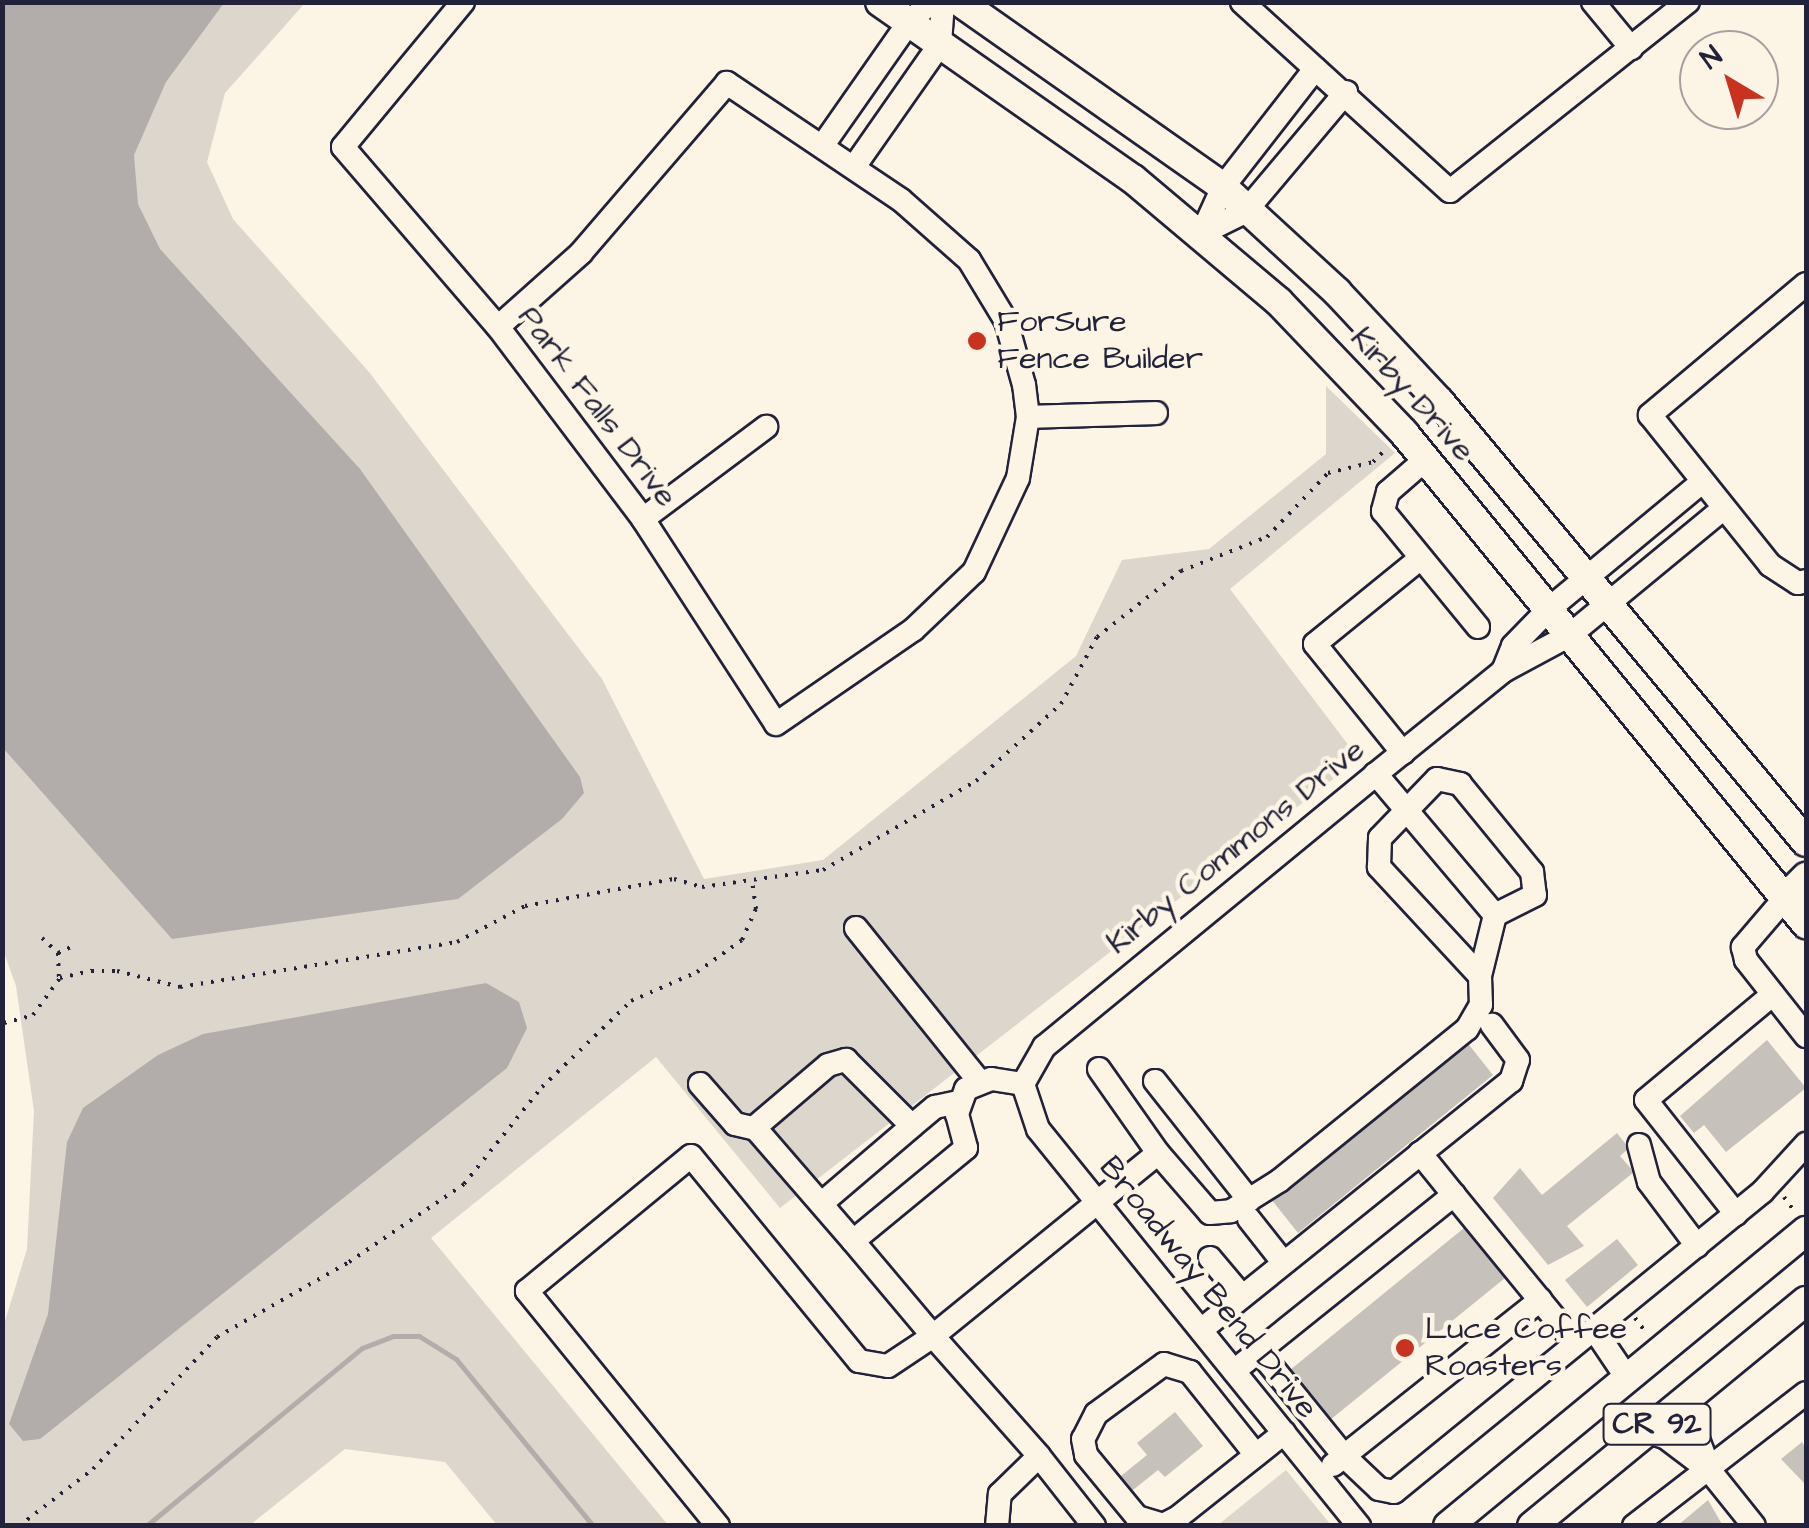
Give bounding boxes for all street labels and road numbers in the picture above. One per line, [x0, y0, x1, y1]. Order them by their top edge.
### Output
street label: Park Falls Drive [509, 299, 685, 515]
street label: Kirby Drive [1342, 320, 1482, 470]
street label: Kirby Commons Drive [1099, 731, 1373, 963]
street label: Broadway Bend Drive [1090, 1149, 1326, 1427]
road number: CR 92 [1602, 1399, 1712, 1449]

